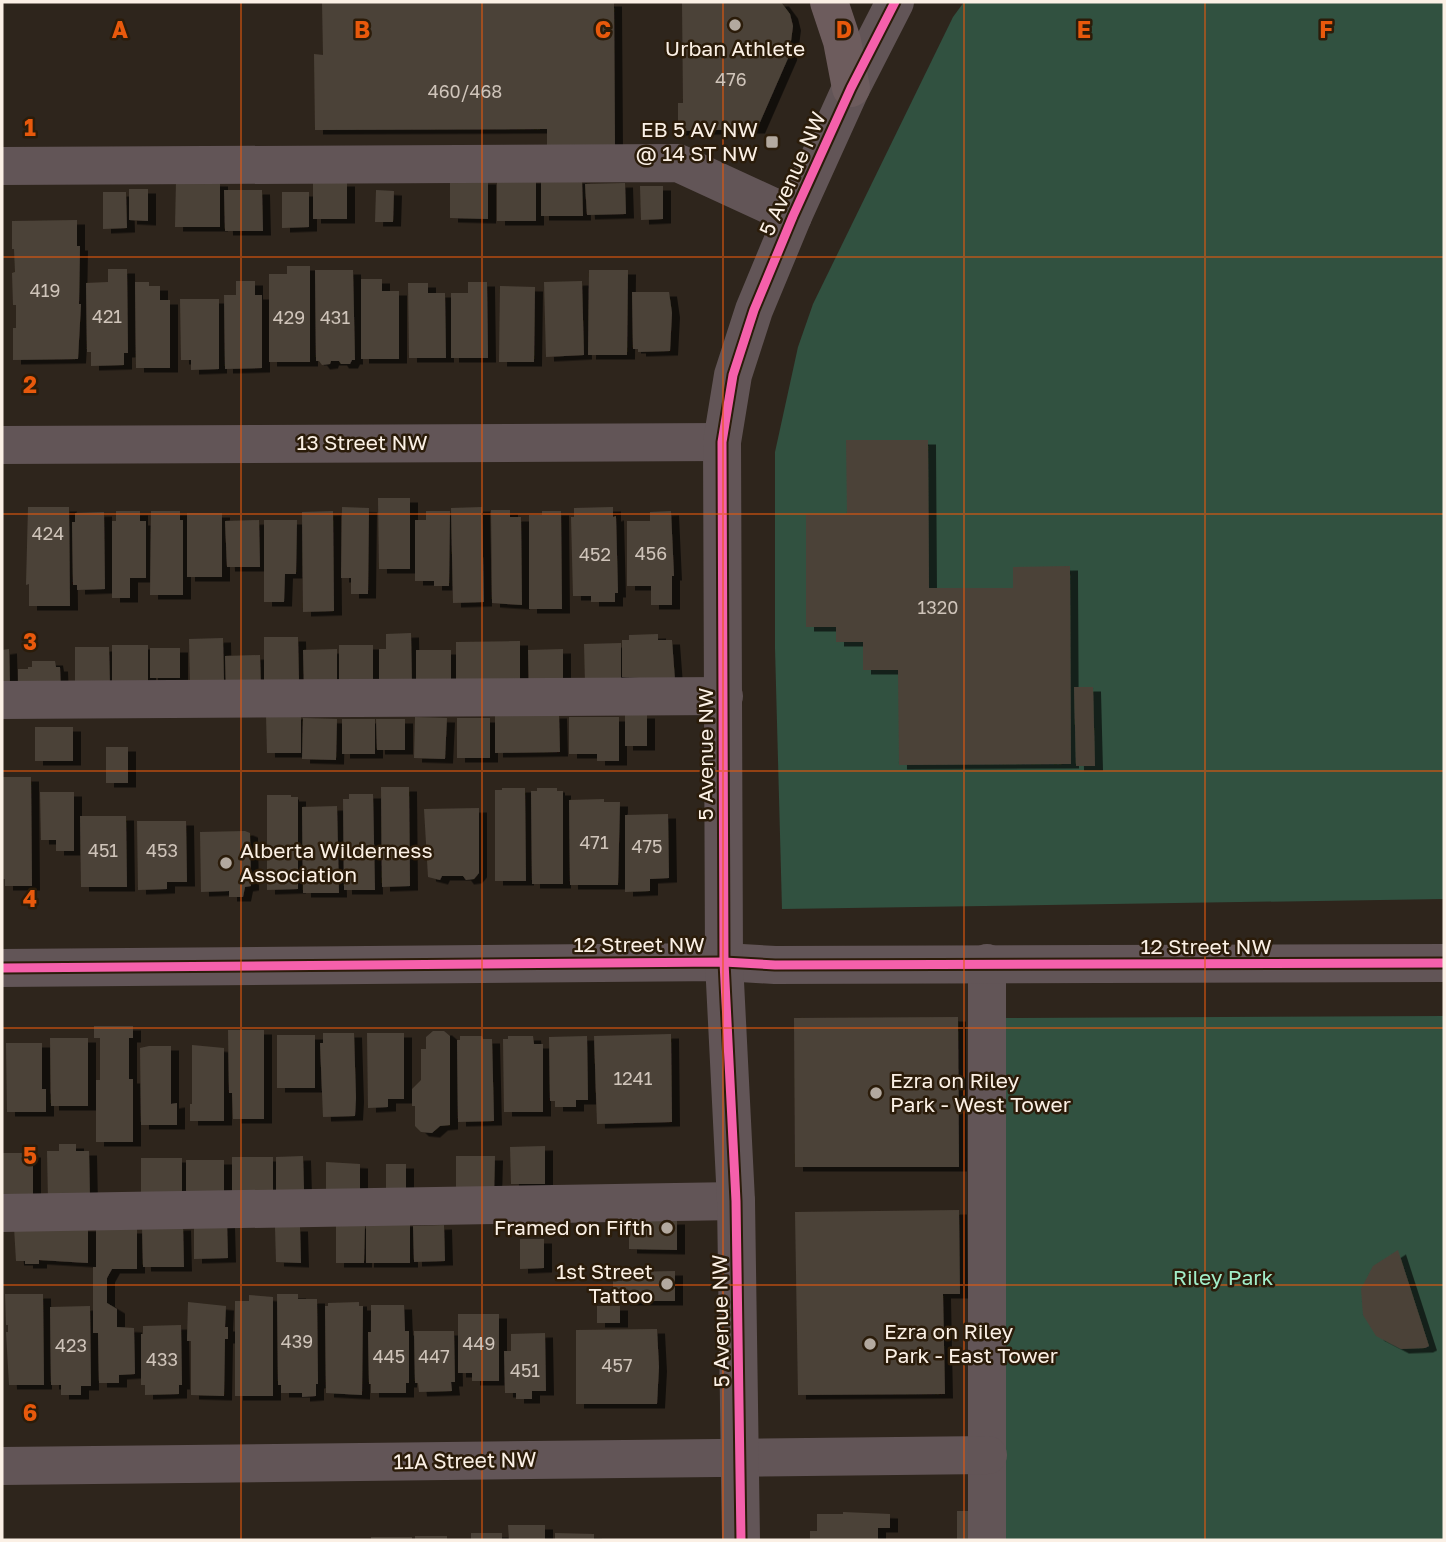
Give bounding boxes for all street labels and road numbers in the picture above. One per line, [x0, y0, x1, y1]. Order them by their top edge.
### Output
street label: 5 Avenue NW [753, 108, 831, 240]
street label: 13 Street NW [296, 429, 428, 455]
street label: 5 Avenue NW [692, 688, 718, 820]
street label: 12 Street NW [573, 931, 705, 957]
street label: 12 Street NW [1140, 933, 1272, 959]
street label: 5 Avenue NW [706, 1254, 734, 1388]
street label: 11A Street NW [393, 1446, 537, 1474]

